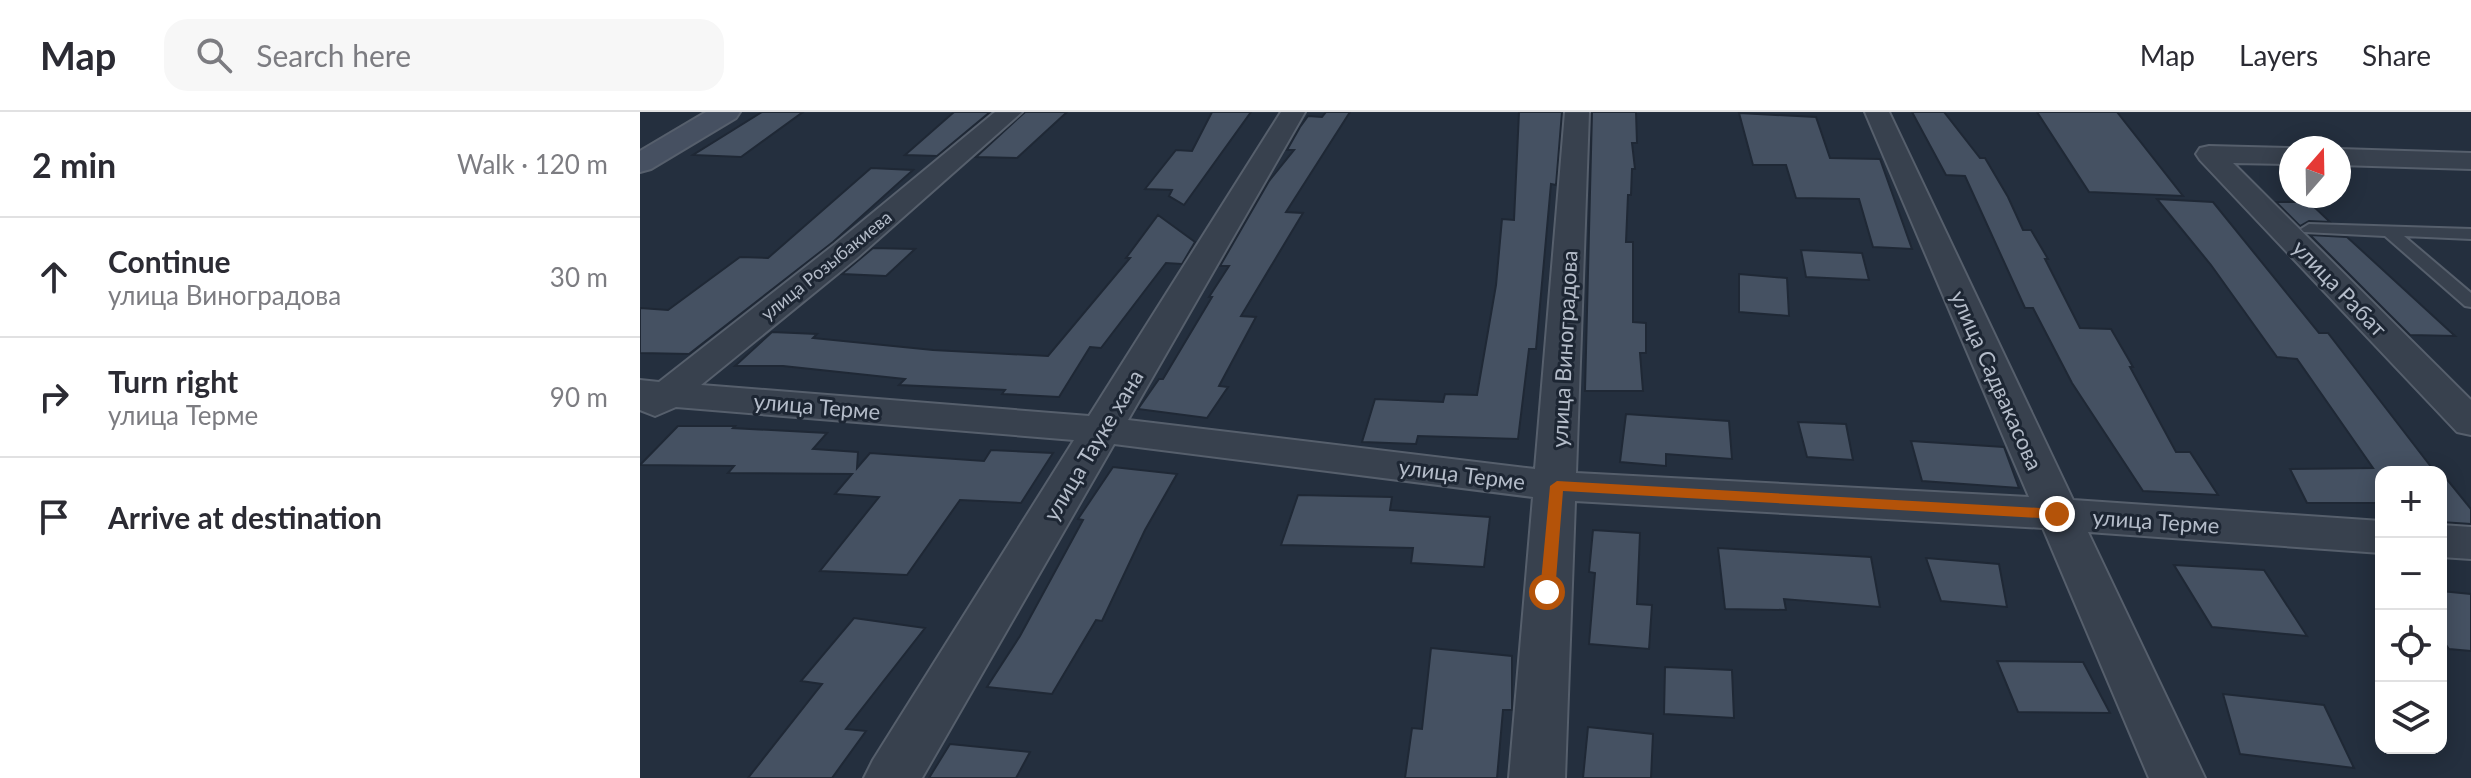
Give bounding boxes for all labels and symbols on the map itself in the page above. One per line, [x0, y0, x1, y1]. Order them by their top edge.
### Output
north arrow [2279, 136, 2351, 208]
street label: улица Розыбакиева [756, 206, 896, 324]
street label: улица Рабат [2287, 234, 2393, 342]
street label: улица Виноградова [1545, 250, 1583, 448]
street label: улица Садвакасова [1945, 286, 2049, 474]
street label: улица Тауке хана [1037, 364, 1149, 526]
street label: улица Терме [753, 387, 881, 425]
street label: улица Терме [1397, 453, 1527, 495]
route end [2039, 496, 2075, 532]
street label: улица Терме [2092, 503, 2220, 539]
route start [1529, 574, 1565, 610]

